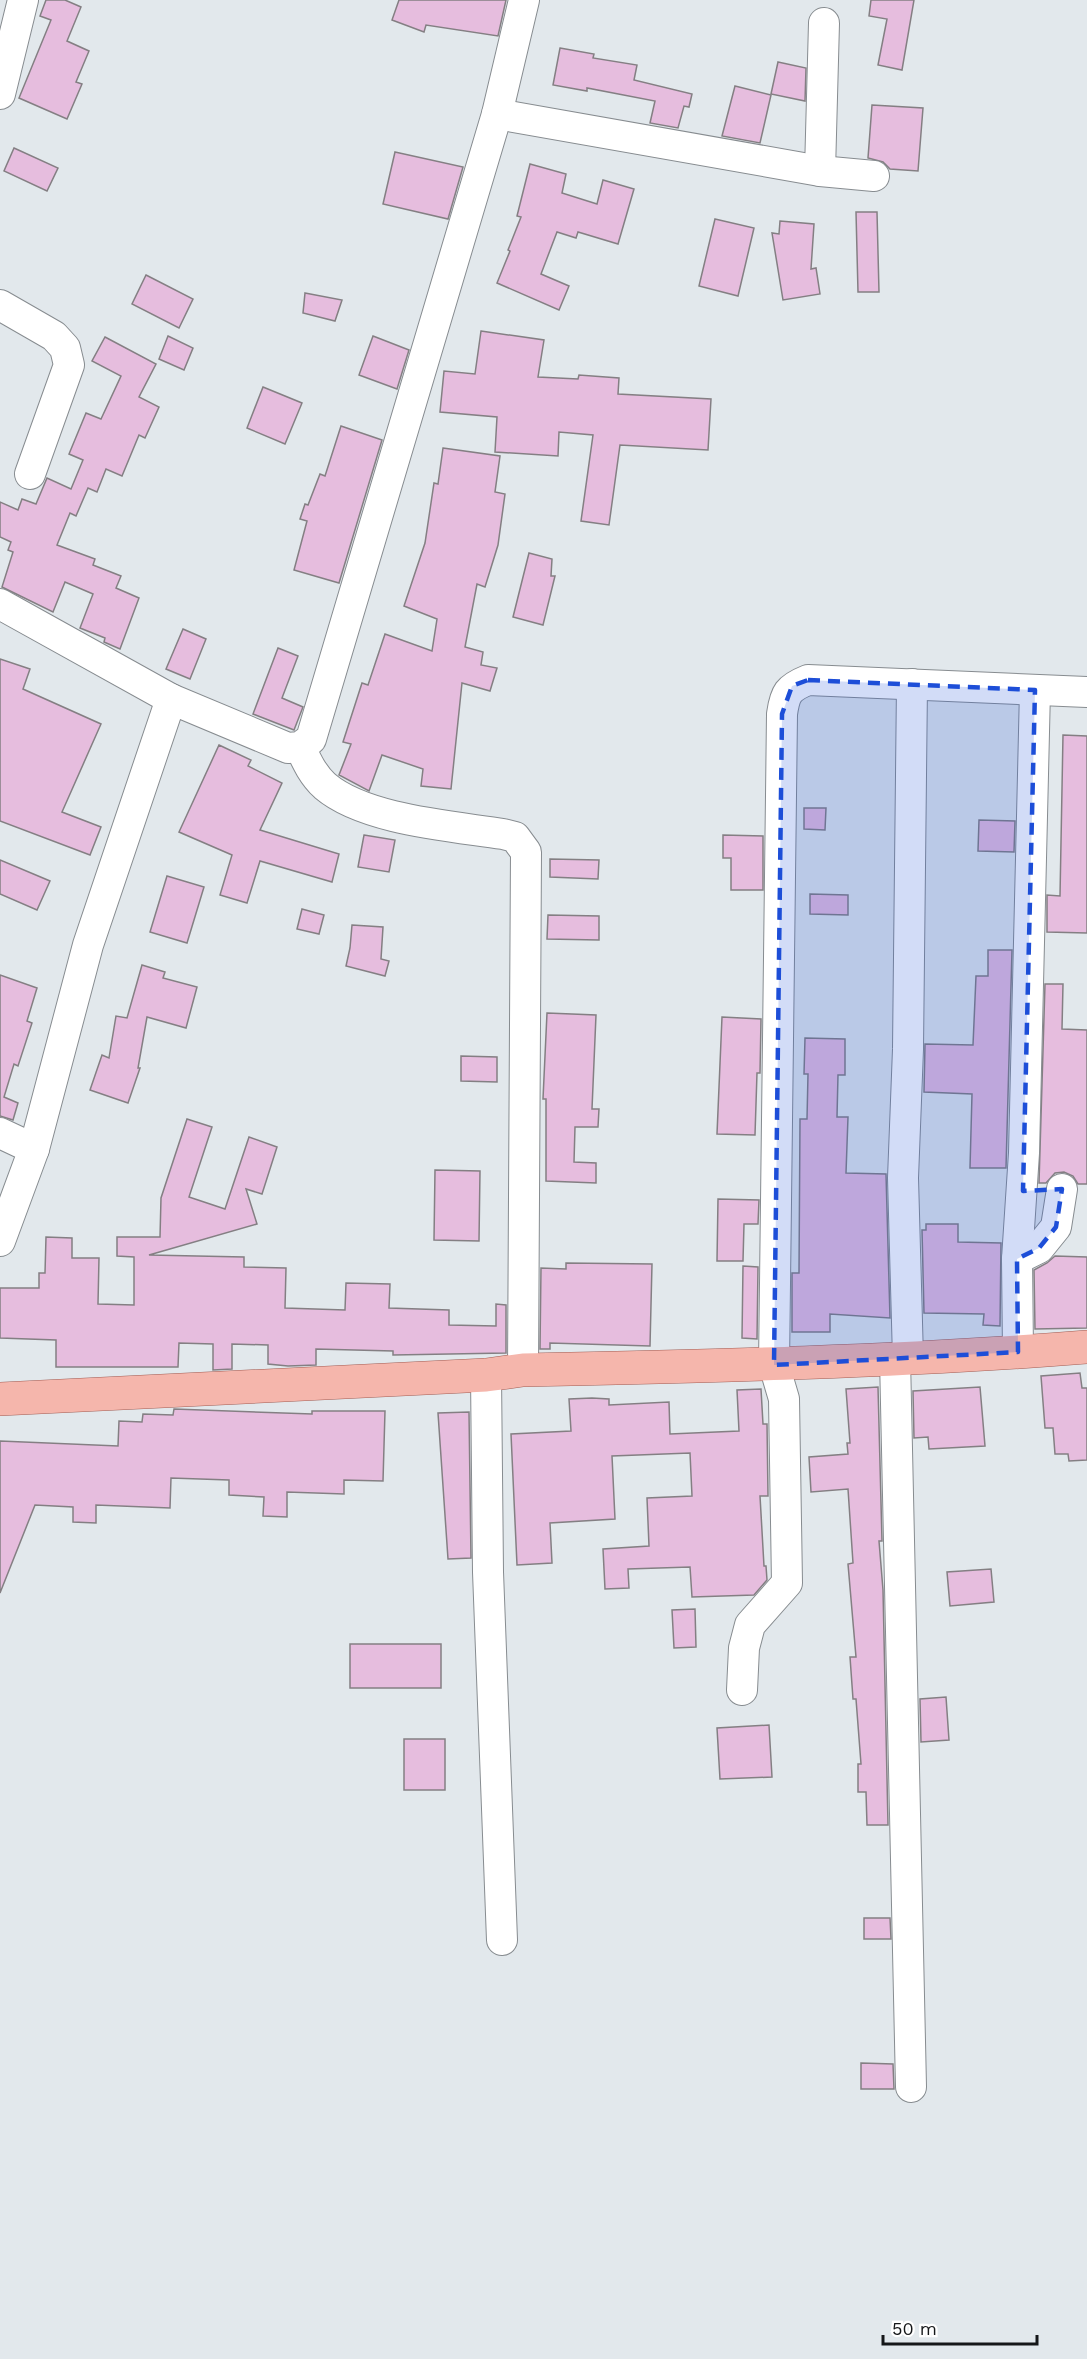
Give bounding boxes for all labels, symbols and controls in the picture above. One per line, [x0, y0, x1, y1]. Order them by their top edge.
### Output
scale bar [883, 2308, 1038, 2346]
text: 50 m [892, 2318, 937, 2339]

